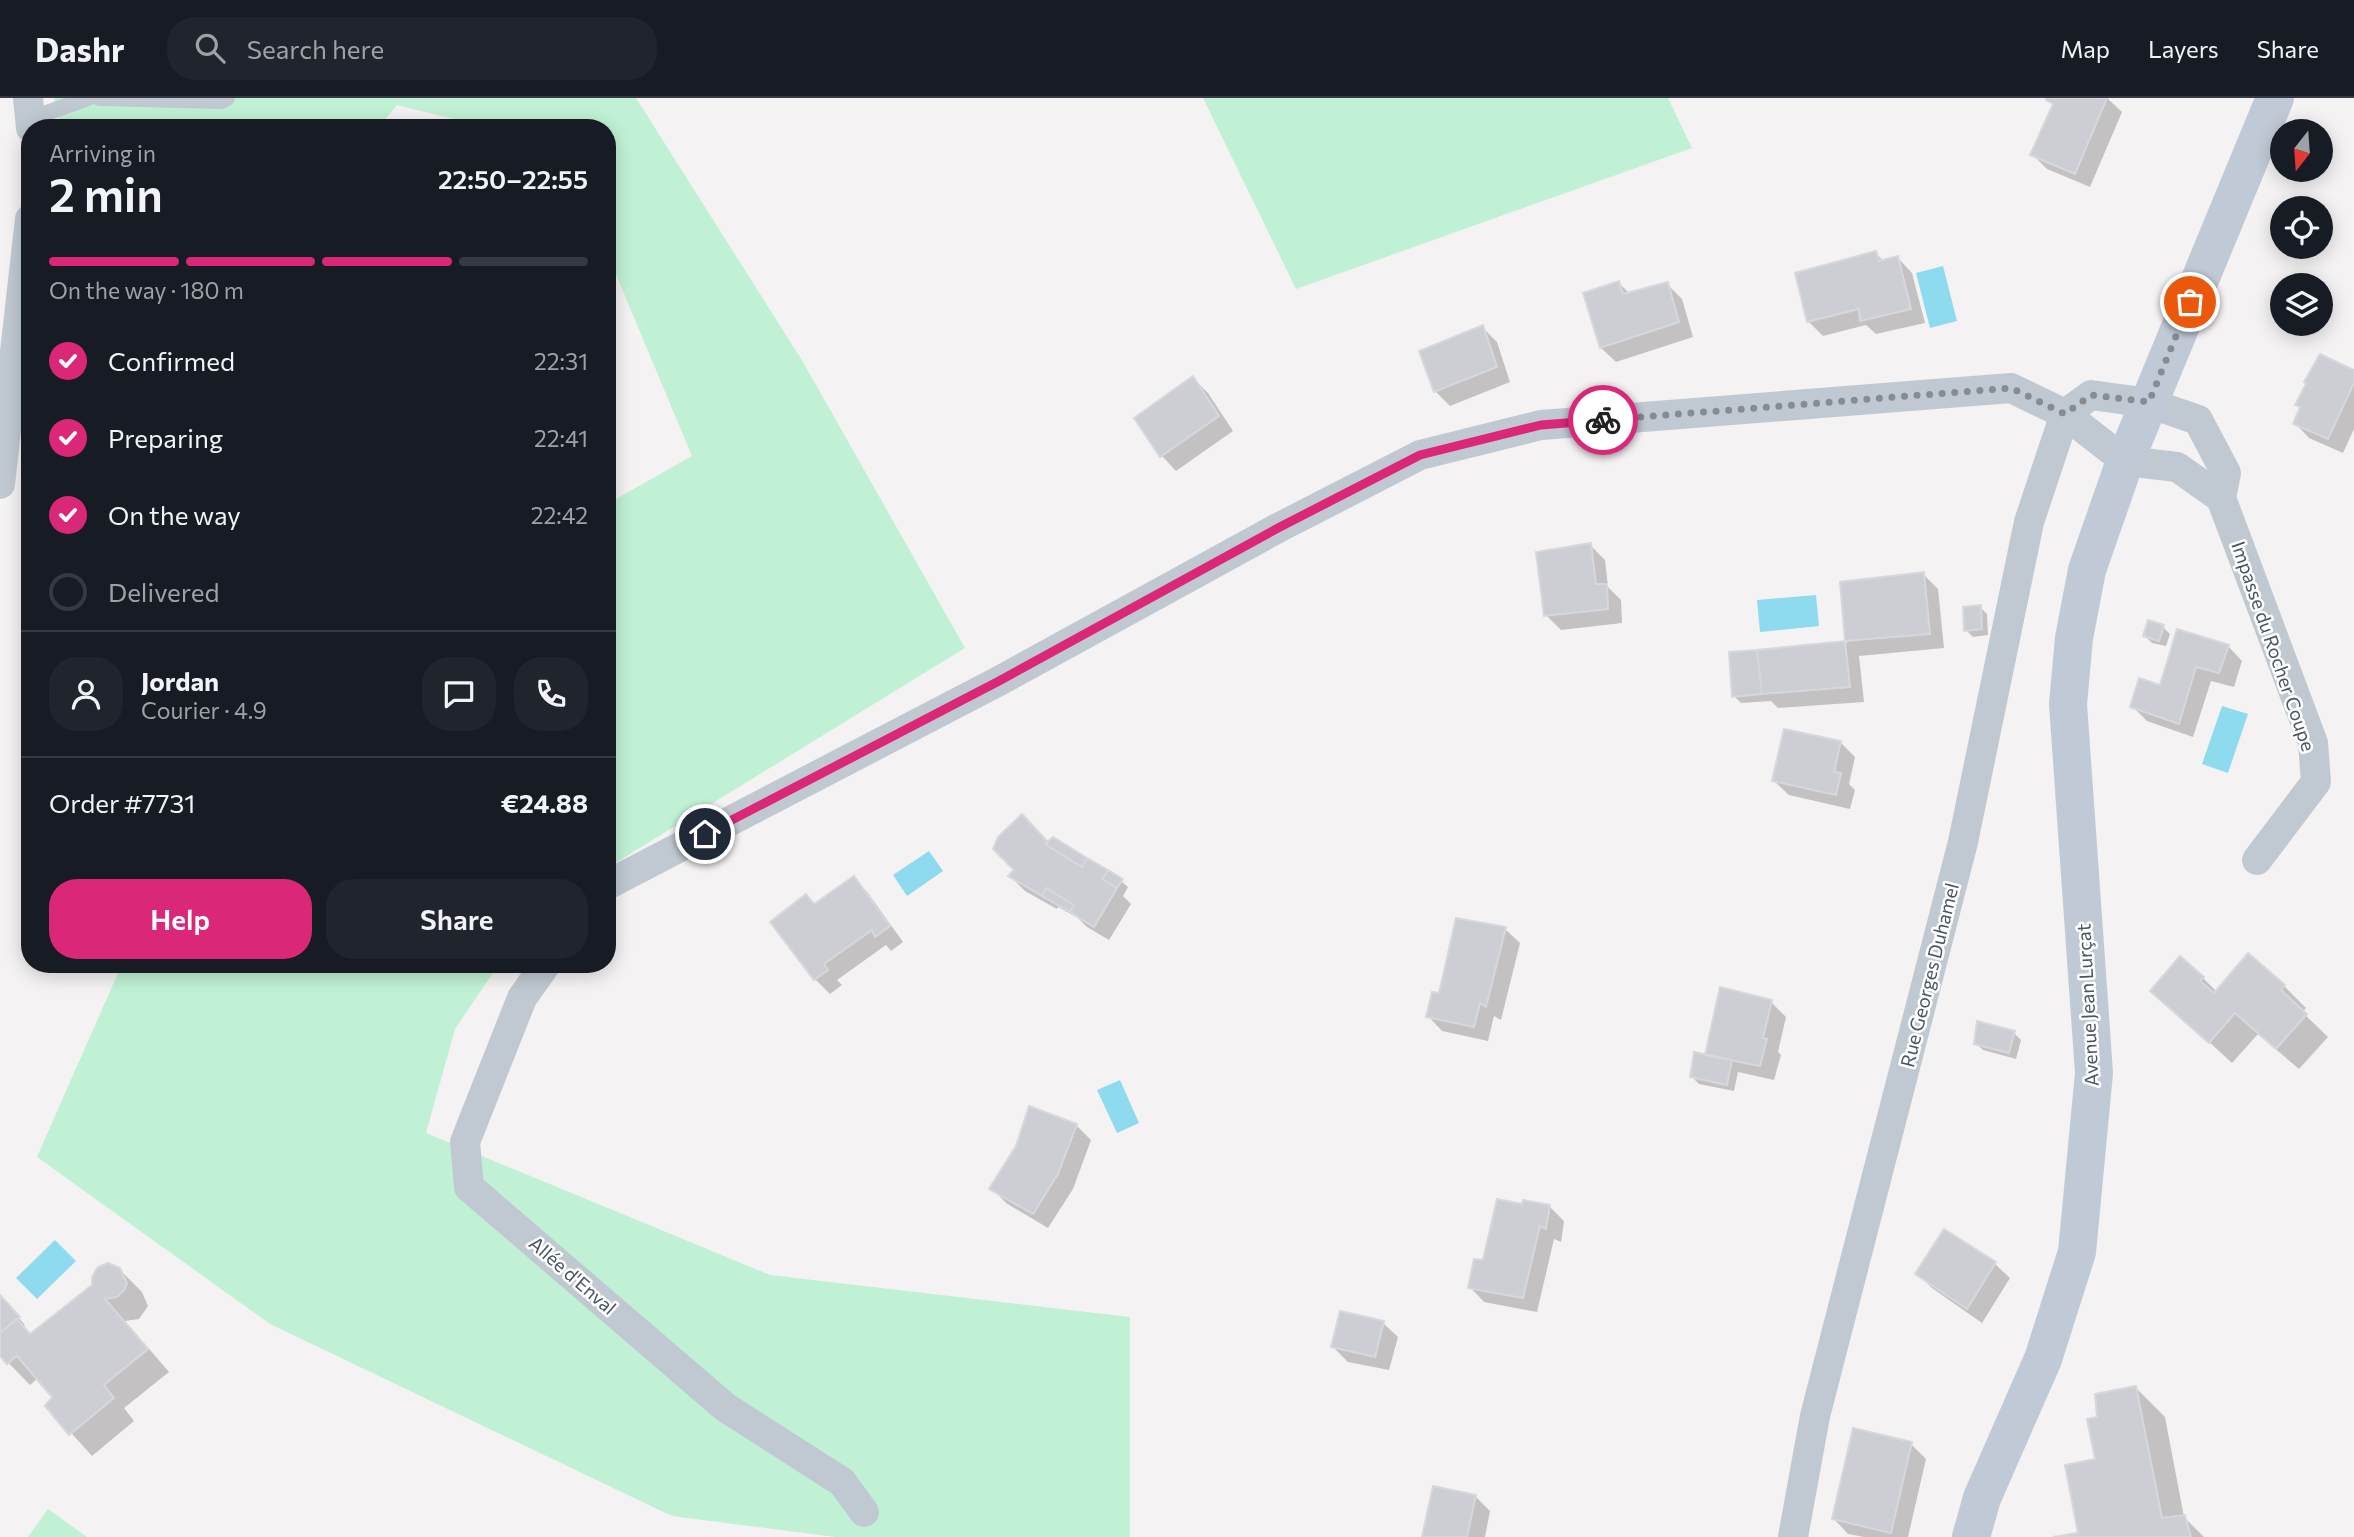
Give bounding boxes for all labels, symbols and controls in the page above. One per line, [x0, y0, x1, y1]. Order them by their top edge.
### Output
search box [167, 17, 657, 80]
text: Dashr [35, 28, 125, 69]
icon: search [191, 29, 229, 67]
text: Search here [247, 33, 384, 64]
text: Map [2061, 34, 2110, 63]
text: Layers [2148, 34, 2219, 63]
text: Share [2257, 34, 2319, 63]
north arrow [2270, 119, 2333, 182]
map controls [2270, 119, 2333, 336]
text: Arriving in [49, 139, 156, 167]
text: 22:50–22:55 [438, 163, 588, 194]
text: 2 min [49, 165, 163, 221]
button: locate [2270, 196, 2333, 259]
pin [2160, 272, 2220, 332]
button: layers [2270, 273, 2333, 336]
text: On the way · 180 m [49, 276, 244, 304]
icon: bag [2171, 283, 2209, 321]
icon: check [49, 342, 87, 380]
text: Confirmed [108, 345, 235, 376]
text: 22:31 [534, 347, 588, 375]
courier [1568, 385, 1638, 455]
icon: bike [1584, 401, 1622, 439]
icon: check [49, 419, 87, 457]
text: Preparing [108, 422, 223, 453]
text: 22:41 [534, 424, 588, 452]
icon: check [49, 496, 87, 534]
text: On the way [108, 499, 241, 530]
text: 22:42 [531, 501, 588, 529]
street label: Impasse du Rocher Coupe [2227, 538, 2321, 754]
text: Delivered [108, 576, 219, 607]
button: person [49, 657, 123, 731]
button: chat [422, 657, 496, 731]
button: phone [514, 657, 588, 731]
text: Jordan [141, 665, 219, 696]
text: Courier · 4.9 [141, 696, 267, 724]
text: Order #7731 [49, 787, 195, 818]
text: €24.88 [501, 787, 588, 818]
pin [675, 804, 735, 864]
icon: home [686, 815, 724, 853]
button: Help [49, 879, 312, 959]
button: Share [326, 879, 588, 959]
street label: Rue Georges Duhamel [1895, 880, 1963, 1070]
street label: Avenue Jean Lurçat [2071, 923, 2103, 1087]
street label: Allée d'Enval [525, 1231, 621, 1319]

